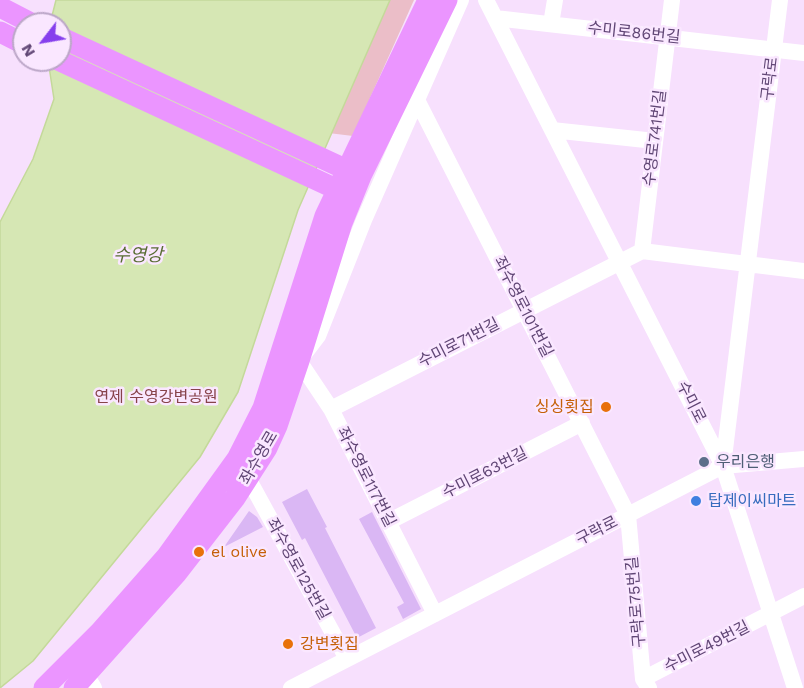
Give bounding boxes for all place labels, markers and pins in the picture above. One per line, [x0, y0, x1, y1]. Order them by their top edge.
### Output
place label: 싱싱횟집 [535, 397, 594, 417]
marker: 싱싱횟집 [599, 400, 613, 414]
place label: 우리은행 [716, 452, 775, 472]
marker: 우리은행 [697, 455, 711, 469]
place label: 탑제이씨마트 [708, 491, 796, 511]
marker: 탑제이씨마트 [689, 494, 703, 508]
place label: el olive [211, 542, 267, 562]
marker: el olive [192, 545, 206, 559]
place label: 강변횟집 [300, 634, 359, 654]
marker: 강변횟집 [281, 637, 295, 651]

